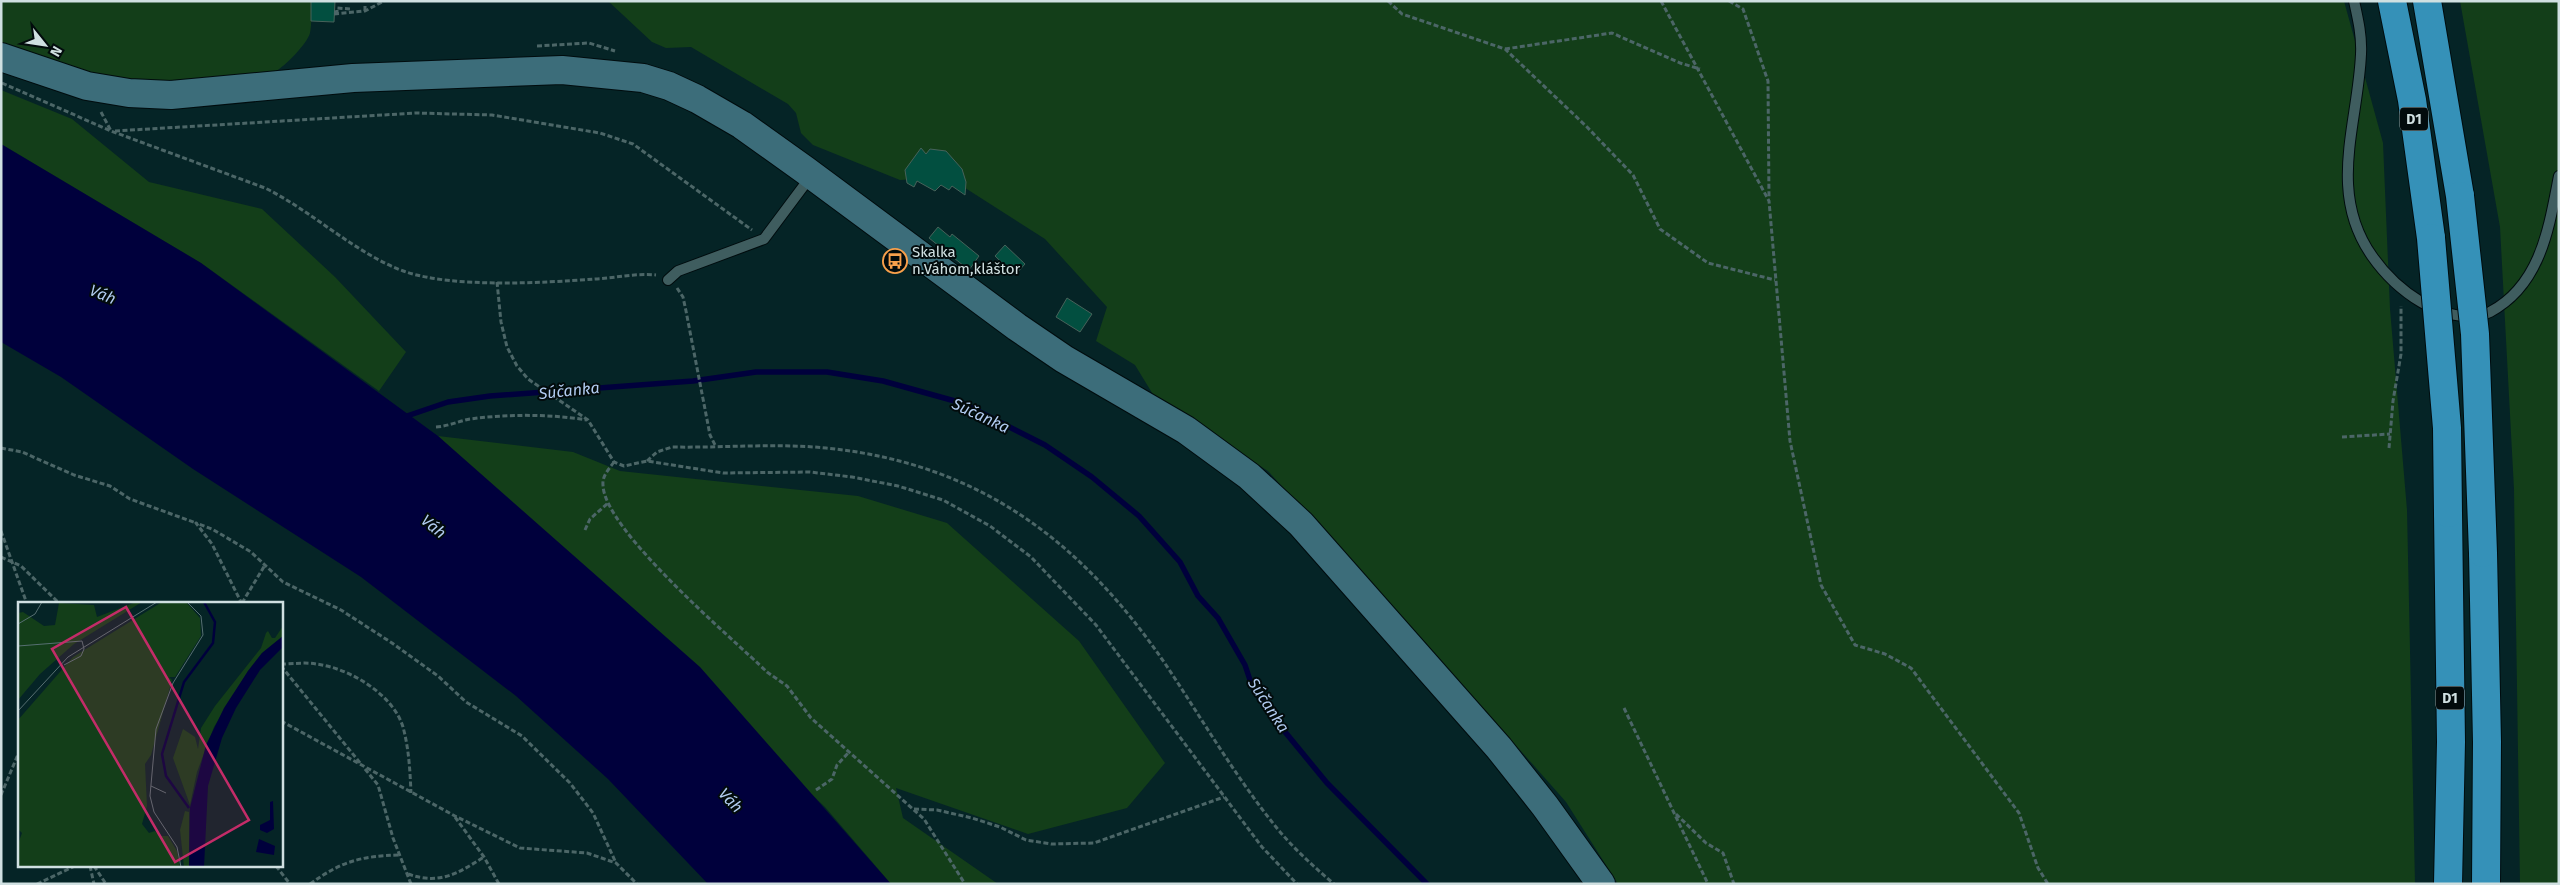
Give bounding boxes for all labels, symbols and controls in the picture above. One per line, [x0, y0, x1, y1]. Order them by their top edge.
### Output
north arrow [20, 20, 70, 70]
text: N [46, 43, 66, 60]
road number: D1 [2400, 108, 2428, 130]
place label: Skalka n.Váhom,kláštor [912, 243, 1021, 278]
bus stop icon: Skalka n.Váhom,kláštor [882, 248, 908, 274]
water label: Váh [87, 280, 119, 308]
water label: Súčanka [537, 378, 601, 403]
water label: Súčanka [948, 393, 1013, 437]
water label: Váh [417, 510, 450, 542]
inset map [18, 602, 282, 868]
water label: Súčanka [1243, 674, 1293, 736]
road number: D1 [2436, 686, 2464, 710]
water label: Váh [715, 784, 747, 817]

